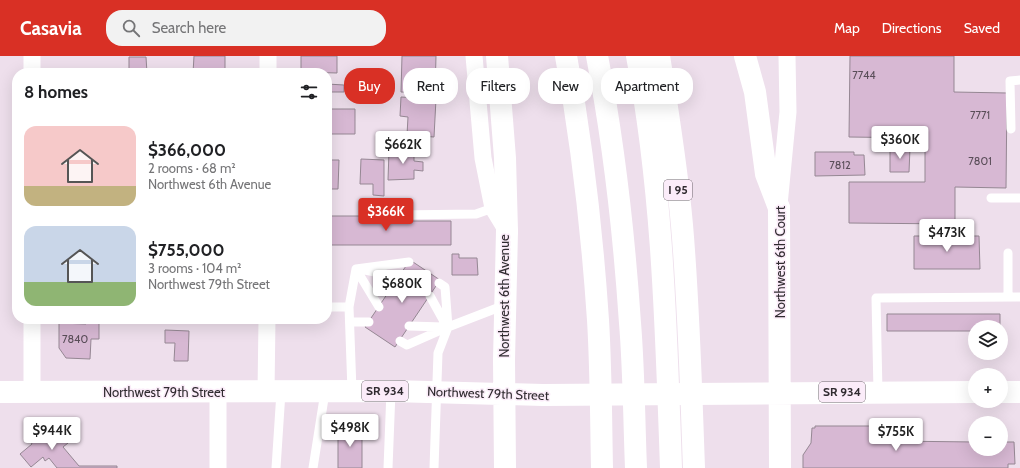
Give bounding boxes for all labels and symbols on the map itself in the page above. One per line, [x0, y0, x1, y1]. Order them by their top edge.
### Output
house number: 7744 [852, 68, 876, 82]
house number: 7771 [970, 108, 990, 122]
pin: $360K [872, 126, 928, 160]
pin: $662K [375, 131, 431, 165]
house number: 7801 [968, 154, 992, 168]
house number: 7812 [829, 158, 851, 172]
road number: I 95 [664, 180, 692, 200]
pin: $366K [358, 198, 414, 232]
street label: Northwest 6th Court [772, 205, 788, 318]
pin: $473K [919, 219, 975, 253]
street label: Northwest 6th Avenue [496, 234, 512, 358]
pin: $680K [374, 270, 430, 304]
house number: 7840 [62, 332, 88, 346]
road number: SR 934 [362, 381, 408, 401]
road number: SR 934 [819, 382, 865, 402]
street label: Northwest 79th Street [427, 383, 550, 403]
street label: Northwest 79th Street [103, 384, 226, 400]
pin: $498K [322, 414, 378, 448]
pin: $944K [24, 417, 80, 451]
pin: $755K [868, 418, 924, 452]

